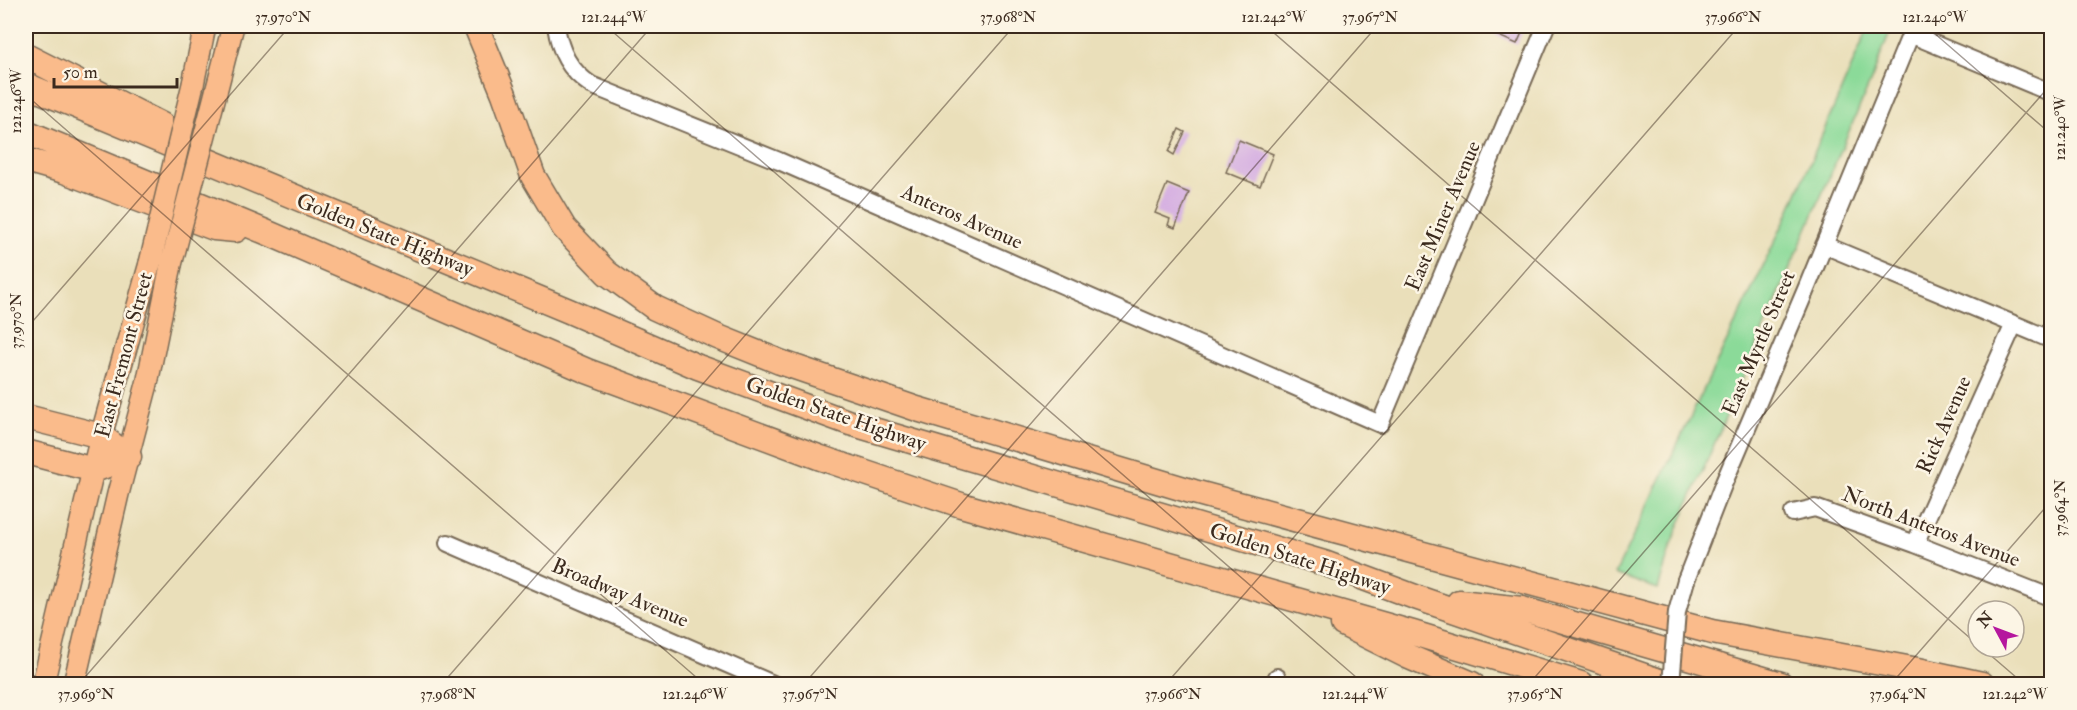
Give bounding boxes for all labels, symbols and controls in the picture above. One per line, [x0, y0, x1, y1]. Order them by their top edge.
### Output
text: 37.970°N [255, 8, 312, 27]
text: 121.244°W [581, 8, 648, 27]
text: 37.968°N [980, 8, 1037, 27]
text: 121.242°W [1241, 8, 1307, 27]
text: 37.967°N [1342, 8, 1399, 27]
text: 37.966°N [1705, 8, 1762, 27]
text: 121.240°W [1902, 8, 1968, 27]
scale bar [54, 51, 177, 89]
text: 50 m [63, 61, 98, 84]
text: 121.246°W [7, 68, 26, 134]
text: 121.240°W [2051, 95, 2070, 161]
street label: East Miner Avenue [1399, 137, 1487, 295]
street label: Anteros Avenue [896, 178, 1027, 256]
street label: Golden State Highway [292, 187, 478, 283]
street label: East Myrtle Street [1716, 266, 1802, 420]
street label: East Fremont Street [89, 269, 159, 441]
text: 37.970°N [7, 292, 26, 349]
street label: Golden State Highway [742, 370, 930, 458]
street label: Rick Avenue [1910, 372, 1978, 478]
text: 37.964°N [2051, 479, 2070, 537]
street label: North Anteros Avenue [1838, 481, 2024, 573]
street label: Golden State Highway [1206, 517, 1395, 601]
street label: Broadway Avenue [547, 552, 693, 634]
north arrow [1966, 599, 2026, 659]
text: N [1973, 607, 1998, 633]
text: 37.969°N [58, 685, 115, 704]
text: 37.968°N [420, 685, 477, 704]
text: 121.246°W [662, 685, 728, 704]
text: 37.967°N [782, 685, 839, 704]
text: 37.966°N [1145, 685, 1202, 704]
text: 121.244°W [1322, 685, 1389, 704]
text: 37.965°N [1507, 685, 1563, 704]
text: 37.964°N [1869, 685, 1927, 704]
text: 121.242°W [1982, 685, 2048, 704]

